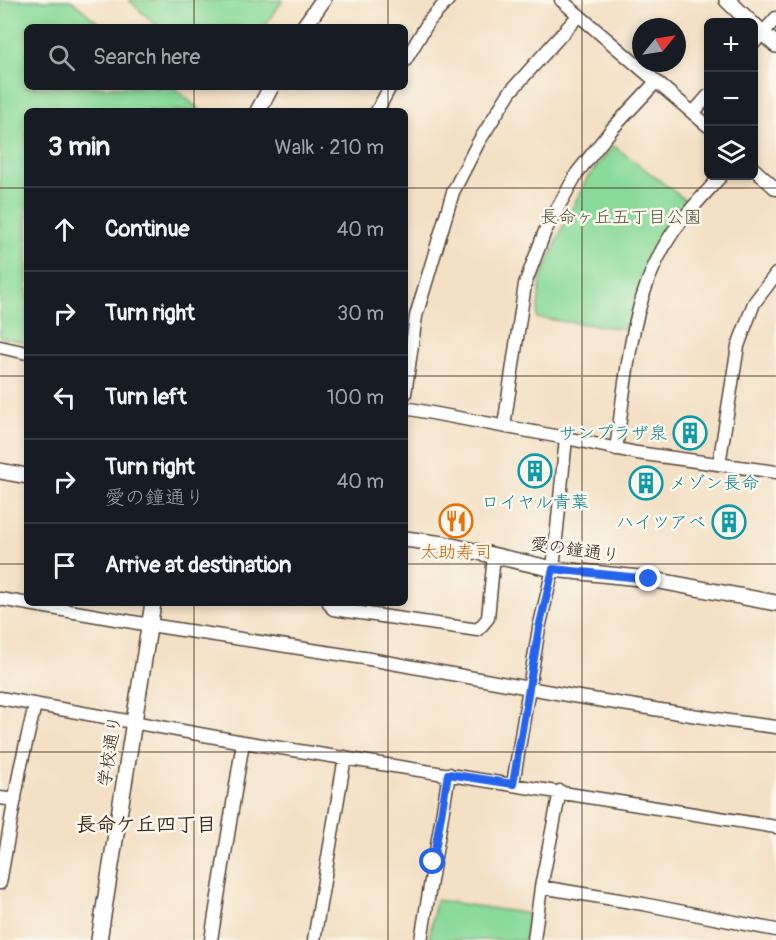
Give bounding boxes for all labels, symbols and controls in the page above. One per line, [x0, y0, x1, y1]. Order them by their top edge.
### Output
north arrow [632, 18, 686, 72]
map controls [704, 18, 758, 180]
button: + [704, 18, 758, 72]
search box [24, 24, 408, 90]
icon: search [45, 41, 78, 74]
text: Search here [93, 43, 200, 71]
button: − [704, 72, 758, 126]
button: layers [704, 126, 758, 180]
text: 3 min [48, 131, 110, 163]
text: Walk · 210 m [275, 135, 384, 160]
park label: 長命ヶ丘五丁目公園 [540, 206, 702, 229]
icon: ahead [48, 213, 81, 246]
text: Continue [105, 215, 189, 243]
text: 40 m [337, 217, 384, 242]
icon: right [48, 297, 81, 330]
text: Turn right [105, 299, 195, 327]
text: 30 m [337, 301, 384, 326]
icon: left [48, 381, 81, 414]
text: Turn left [105, 383, 187, 411]
text: 100 m [327, 385, 384, 410]
building icon: サンプラザ泉 [672, 415, 708, 451]
place label: サンプラザ泉 [559, 422, 667, 445]
text: Turn right [105, 453, 195, 481]
building icon: ロイヤル青葉 [517, 453, 553, 489]
icon: right [48, 465, 81, 498]
building icon: メゾン長命 [628, 465, 664, 501]
text: 40 m [337, 469, 384, 494]
place label: メゾン長命 [669, 472, 759, 495]
text: 愛の鐘通り [105, 485, 205, 510]
place label: ロイヤル青葉 [481, 491, 589, 514]
restaurant icon: 太助寿司 [438, 503, 474, 539]
building icon: ハイツアベ [711, 504, 747, 540]
place label: ハイツアベ [616, 511, 706, 534]
street label: 愛の鐘通り [529, 532, 621, 568]
place label: 太助寿司 [420, 541, 492, 564]
icon: arrive [48, 549, 81, 582]
text: Arrive at destination [105, 551, 291, 579]
route end [635, 565, 661, 591]
street label: 学校通り [93, 714, 127, 788]
district label: 長命ケ丘四丁目 [76, 812, 216, 837]
route start [419, 848, 445, 874]

